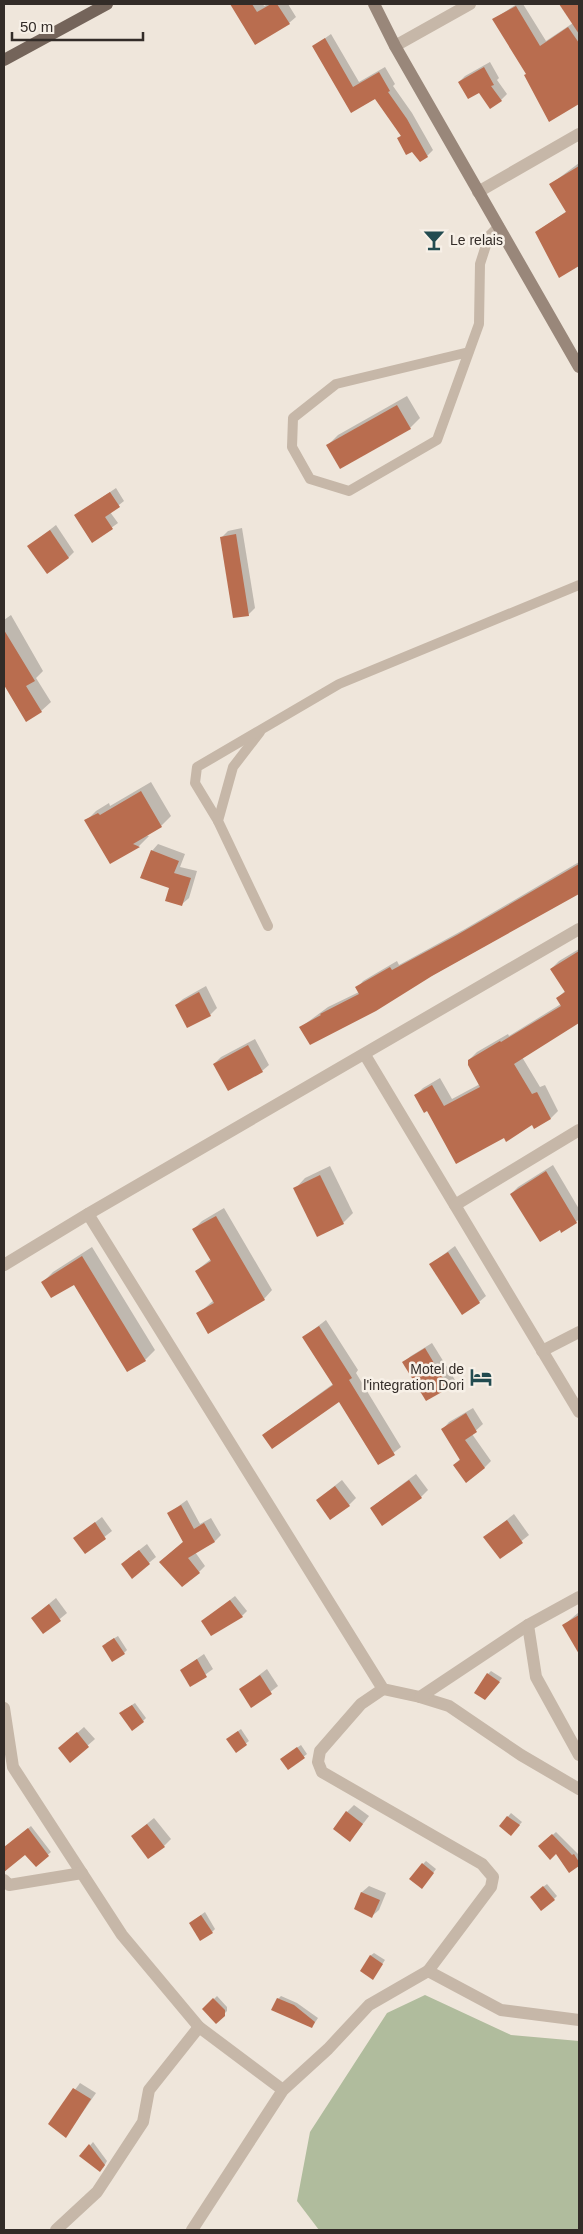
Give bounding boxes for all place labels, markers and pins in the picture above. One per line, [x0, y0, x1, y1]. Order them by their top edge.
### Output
bar icon: Le relais [421, 227, 447, 253]
place label: Le relais [450, 232, 503, 248]
place label: Motel de l'integration Dori [363, 1361, 464, 1393]
hotel icon: Motel de l'integration Dori [468, 1364, 494, 1390]

